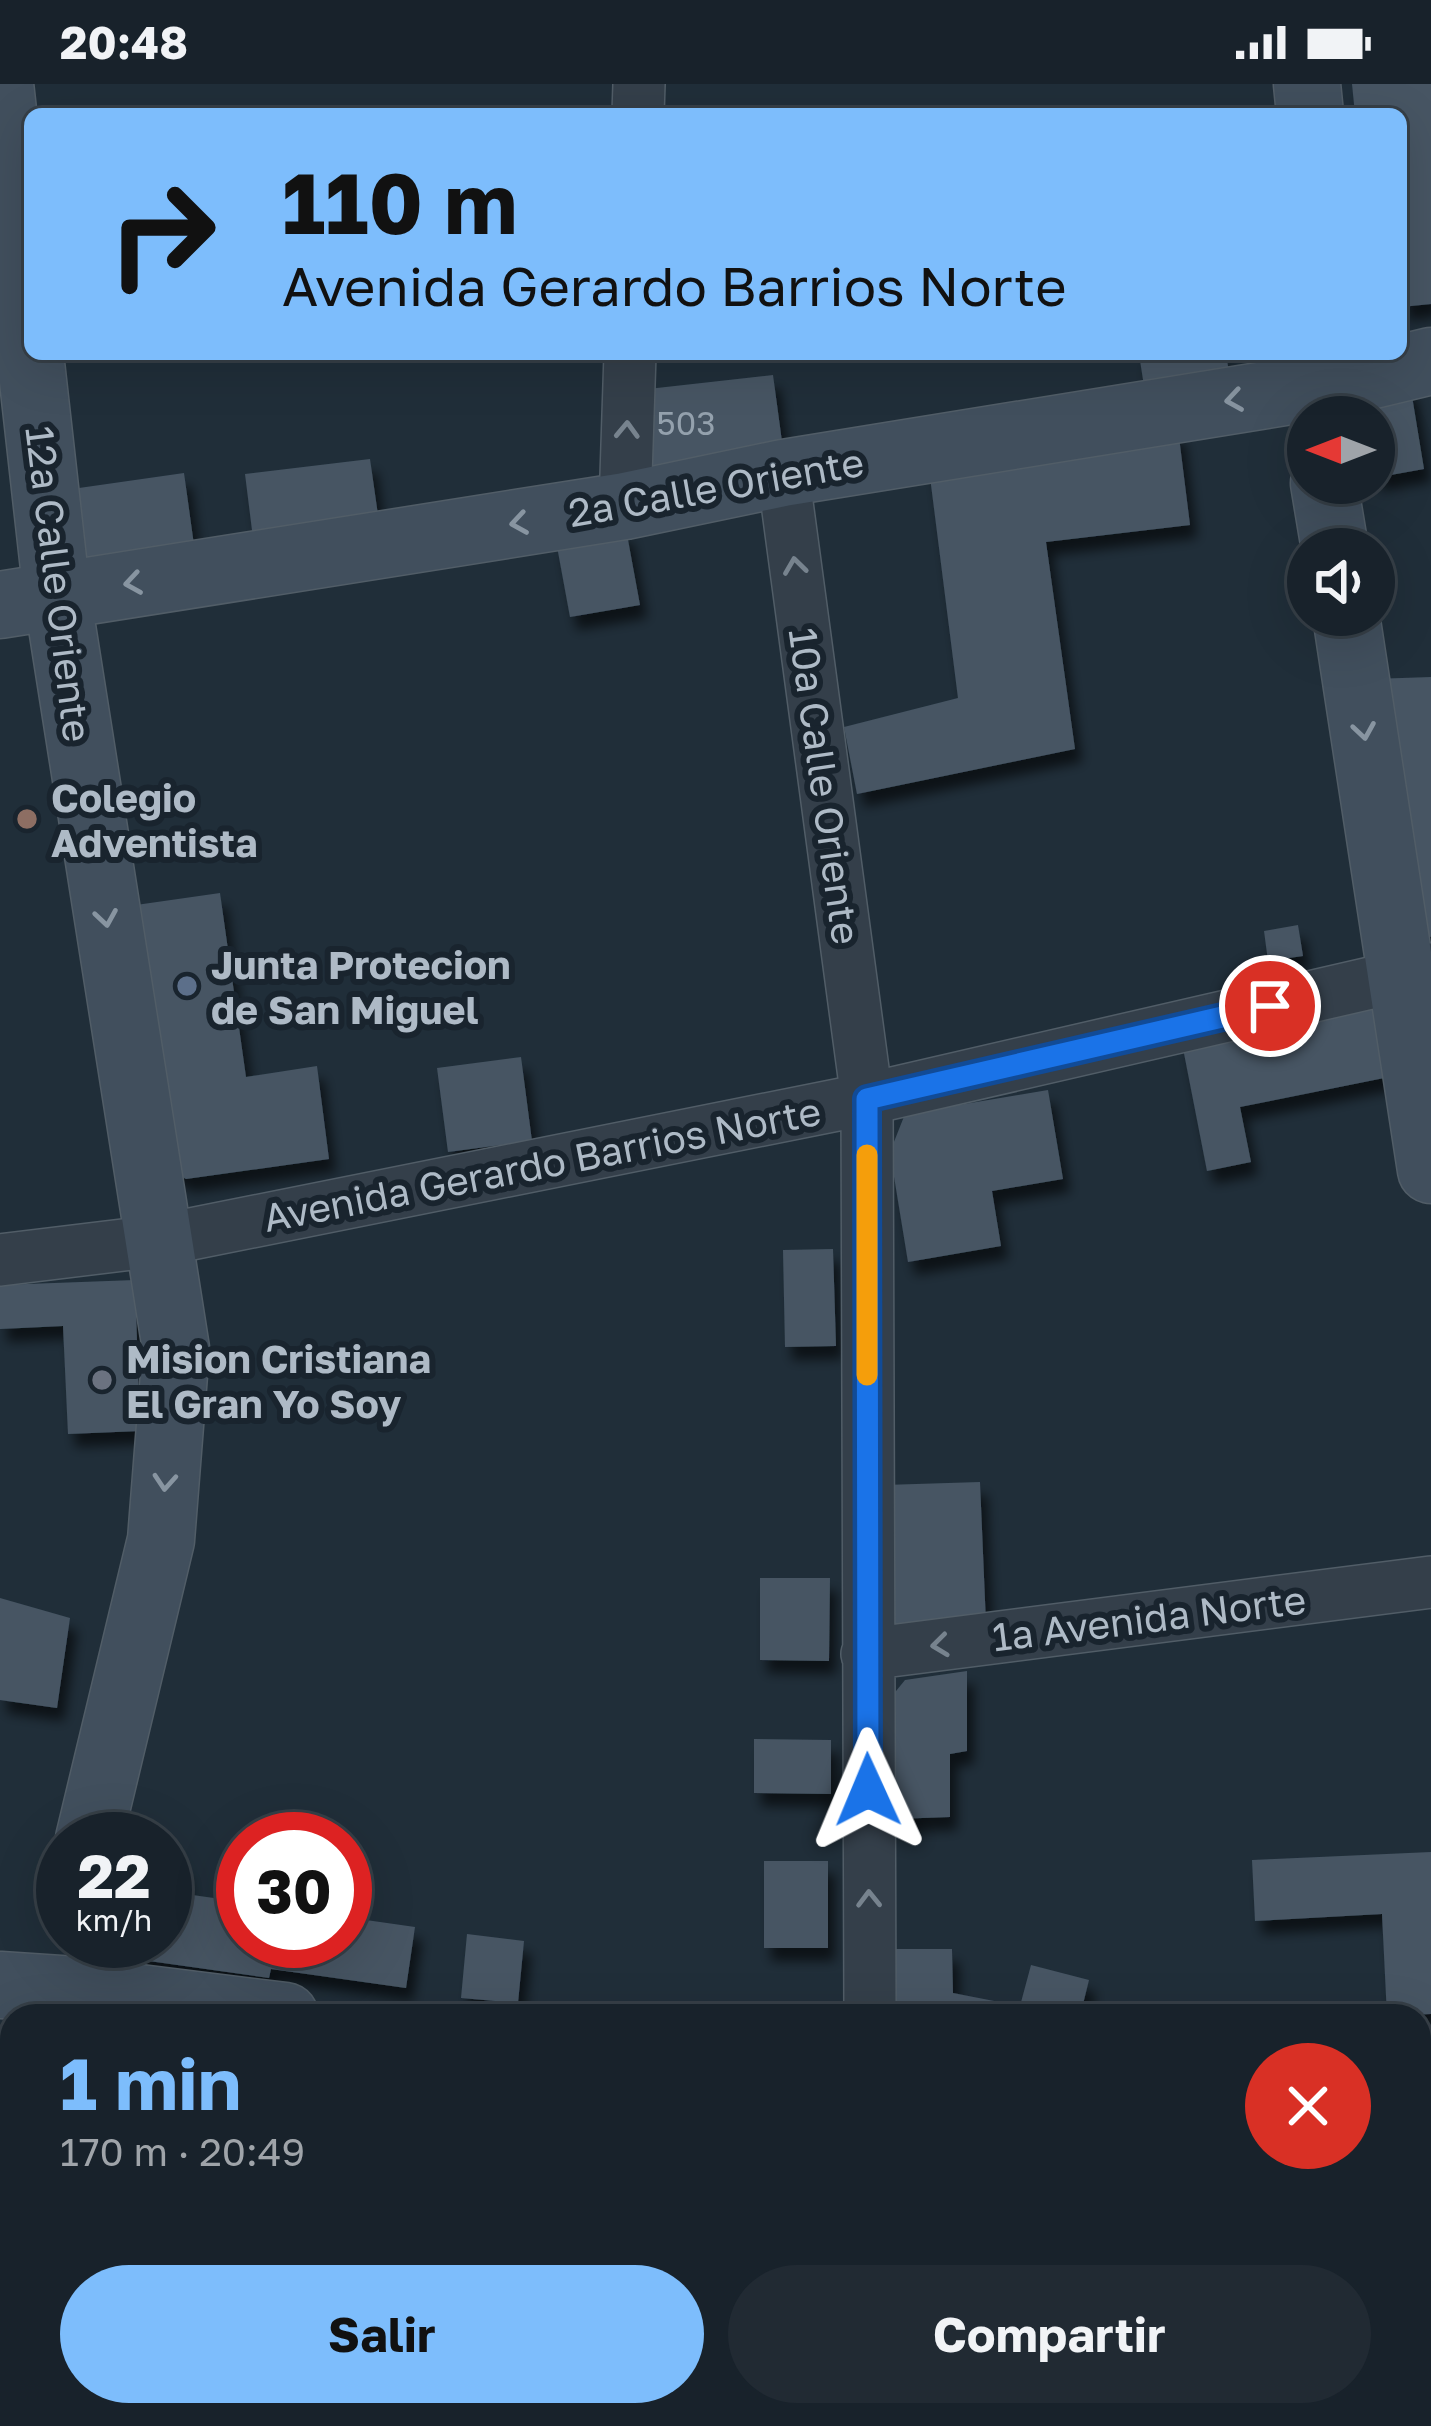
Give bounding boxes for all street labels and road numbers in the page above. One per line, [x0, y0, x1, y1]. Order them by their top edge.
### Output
street label: 12a Calle Oriente [16, 423, 102, 745]
street label: 2a Calle Oriente [565, 438, 867, 536]
street label: 10a Calle Oriente [780, 625, 870, 947]
street label: Avenida Gerardo Barrios Norte [259, 1087, 825, 1241]
street label: 1a Avenida Norte [989, 1575, 1309, 1661]

